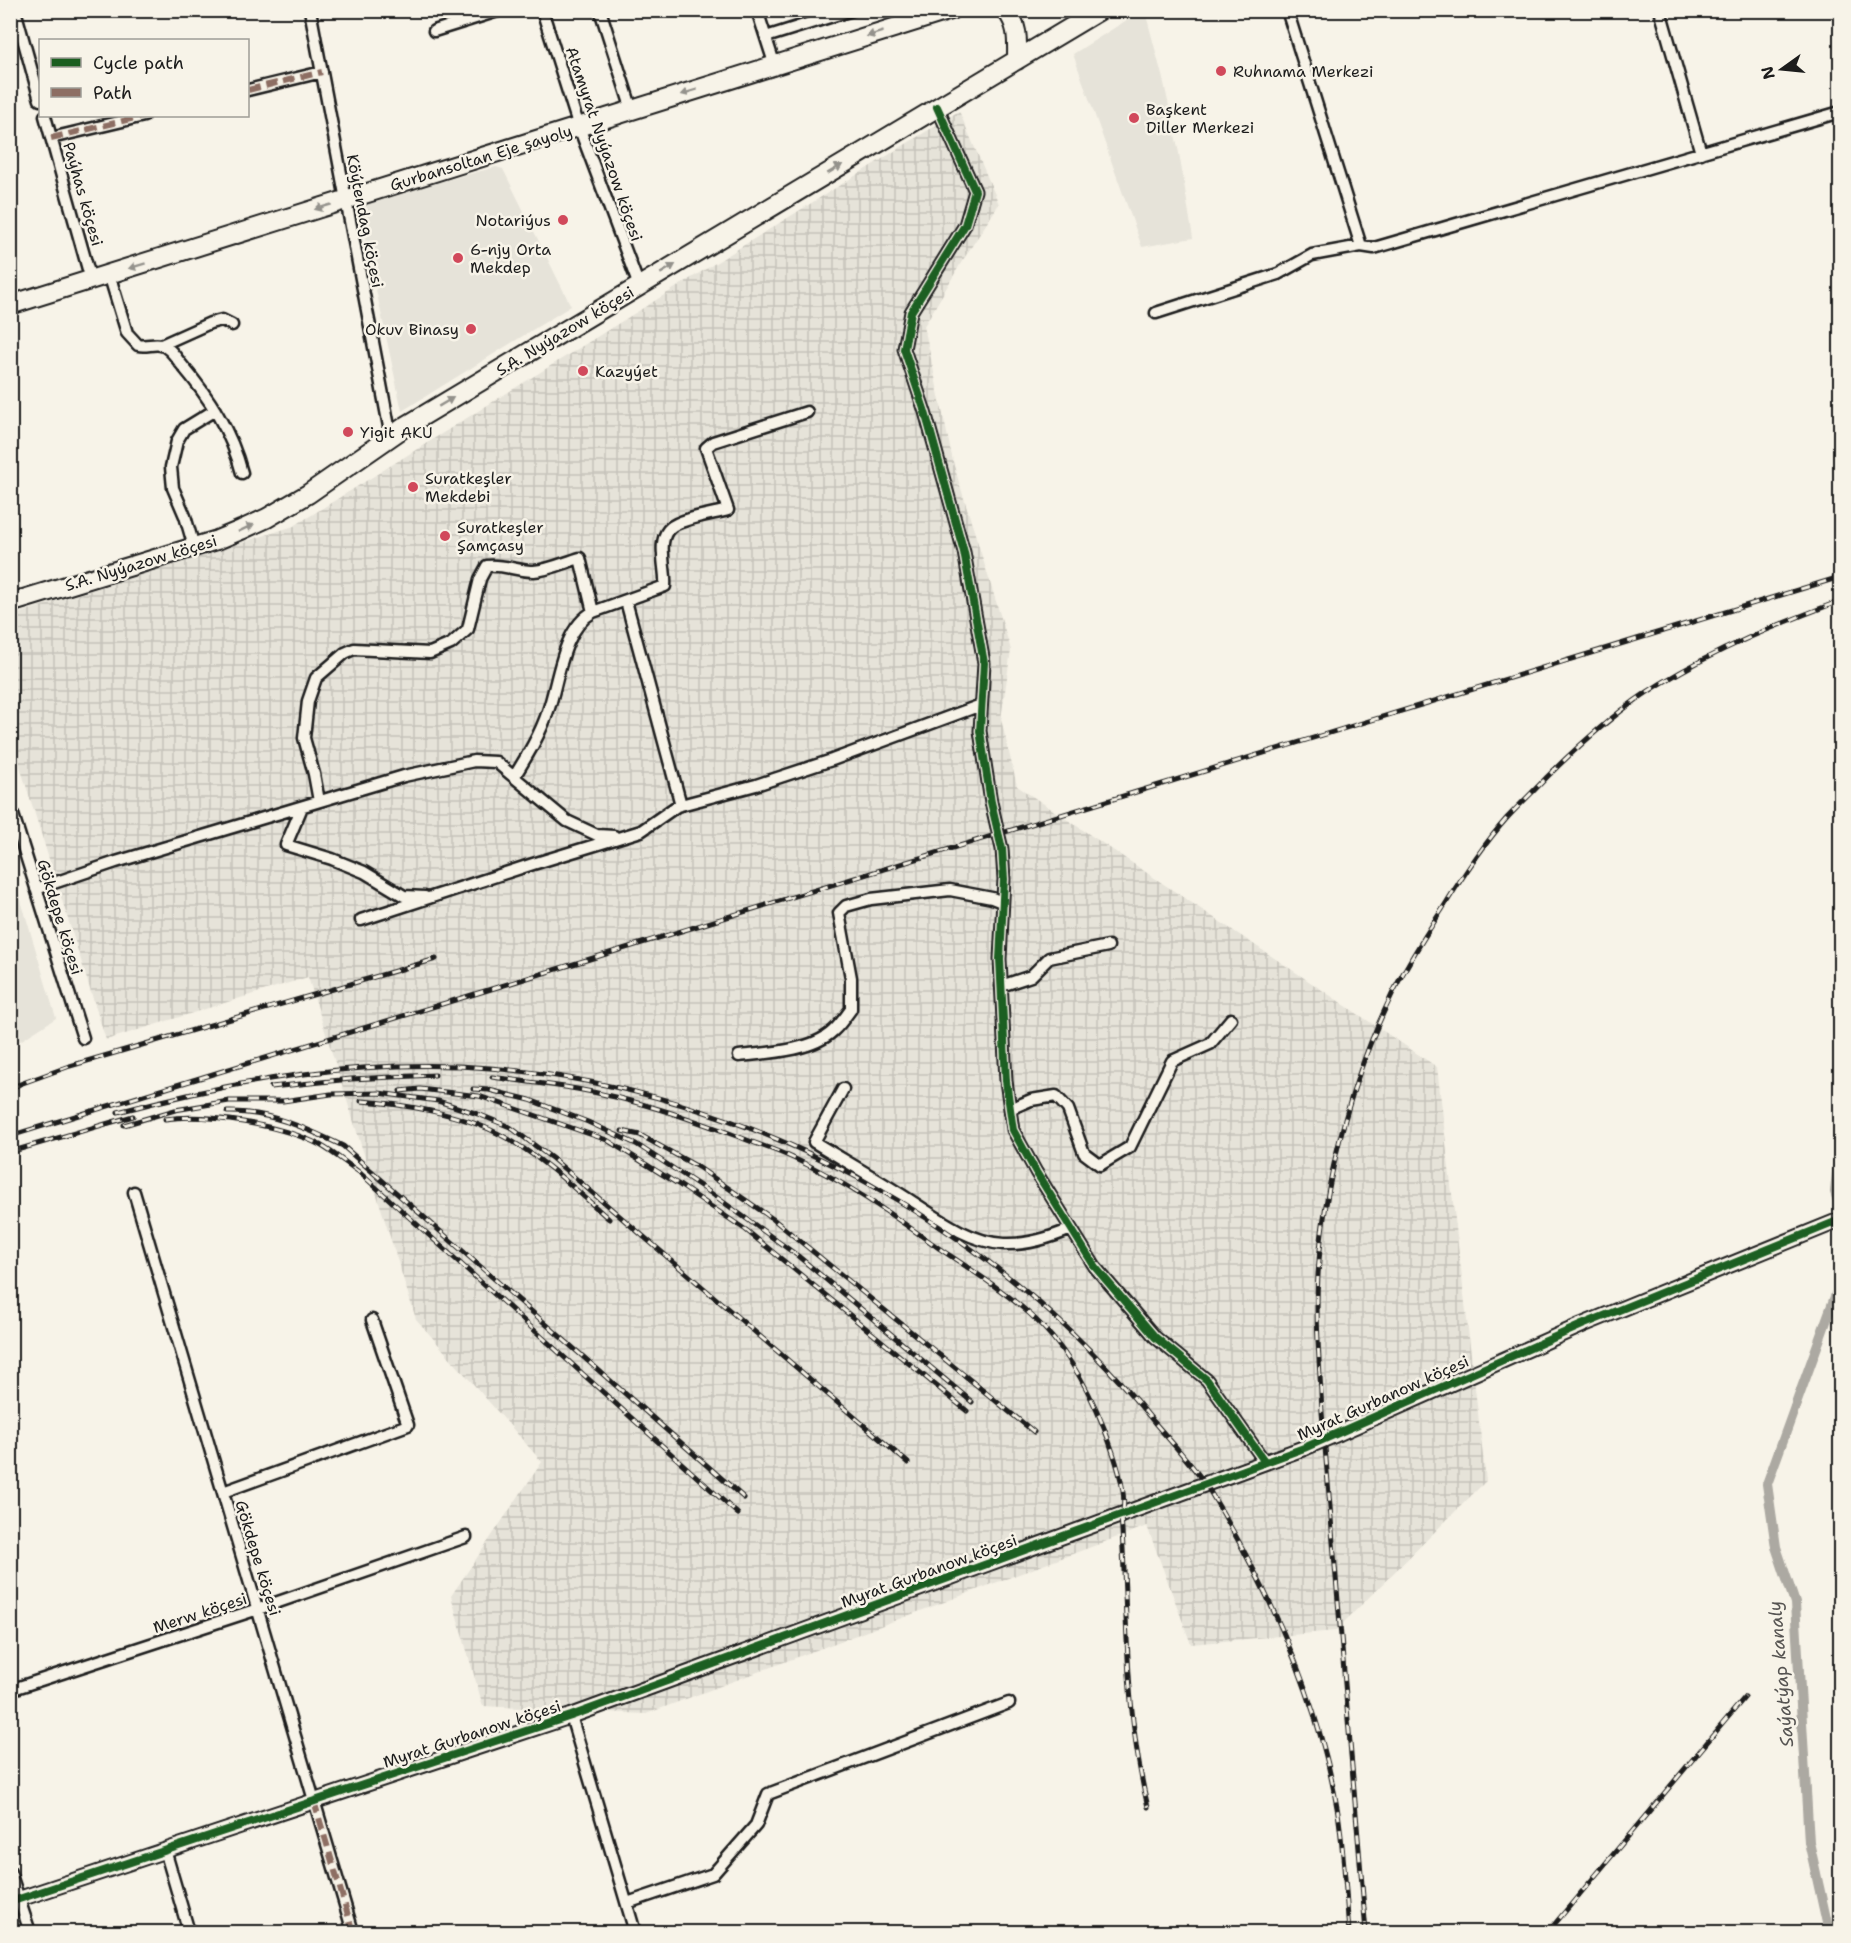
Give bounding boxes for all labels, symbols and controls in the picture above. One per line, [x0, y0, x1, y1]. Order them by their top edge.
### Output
one-way arrow [866, 30, 884, 39]
legend [39, 39, 249, 117]
north arrow [1752, 39, 1812, 99]
street label: Atamyrat Nyýazow köçesi [561, 44, 647, 244]
text: Cycle path [93, 51, 184, 75]
place label: Ruhnama Merkezi [1233, 61, 1374, 82]
marker: Ruhnama Merkezi [1214, 64, 1228, 78]
text: N [1756, 64, 1780, 82]
text: Path [93, 81, 132, 105]
one-way arrow [680, 88, 698, 97]
place label: Başkent Diller Merkezi [1146, 99, 1254, 138]
marker: Başkent Diller Merkezi [1127, 111, 1141, 125]
street label: Gurbansoltan Eje şayoly [387, 120, 575, 196]
street label: Paýhas köçesi [58, 139, 108, 249]
street label: Köýtendag köçesi [342, 152, 388, 290]
one-way arrow [827, 163, 843, 174]
one-way arrow [314, 203, 332, 212]
place label: Notariýus [476, 210, 551, 231]
marker: Notariýus [556, 213, 570, 227]
place label: 6-njy Orta Mekdep [470, 239, 551, 278]
marker: 6-njy Orta Mekdep [451, 251, 465, 265]
one-way arrow [128, 262, 146, 271]
one-way arrow [660, 264, 676, 275]
street label: S.A. Nyýazow köçesi [492, 281, 638, 381]
place label: Okuv Binasy [365, 319, 459, 340]
marker: Okuv Binasy [464, 322, 478, 336]
place label: Kazyýet [595, 361, 658, 382]
marker: Kazyýet [576, 364, 590, 378]
one-way arrow [438, 396, 454, 407]
place label: Yigit AKU [360, 422, 433, 443]
marker: Yigit AKU [341, 425, 355, 439]
place label: Suratkeşler Mekdebi [425, 468, 512, 507]
marker: Suratkeşler Mekdebi [406, 480, 420, 494]
place label: Suratkeşler Şamçasy [457, 517, 544, 556]
one-way arrow [238, 523, 255, 532]
marker: Suratkeşler Şamçasy [438, 529, 452, 543]
street label: S.A. Nyýazow köçesi [62, 530, 220, 596]
street label: Gökdepe köçesi [32, 857, 88, 977]
street label: Myrat Gurbanow köçesi [1294, 1351, 1472, 1445]
street label: Gökdepe köçesi [230, 1498, 286, 1618]
street label: Myrat Gurbanow köçesi [838, 1529, 1020, 1613]
street label: Merw köçesi [150, 1588, 250, 1638]
water label: Saýatýap kanaly [1763, 1600, 1799, 1748]
street label: Myrat Gurbanow köçesi [380, 1695, 564, 1773]

